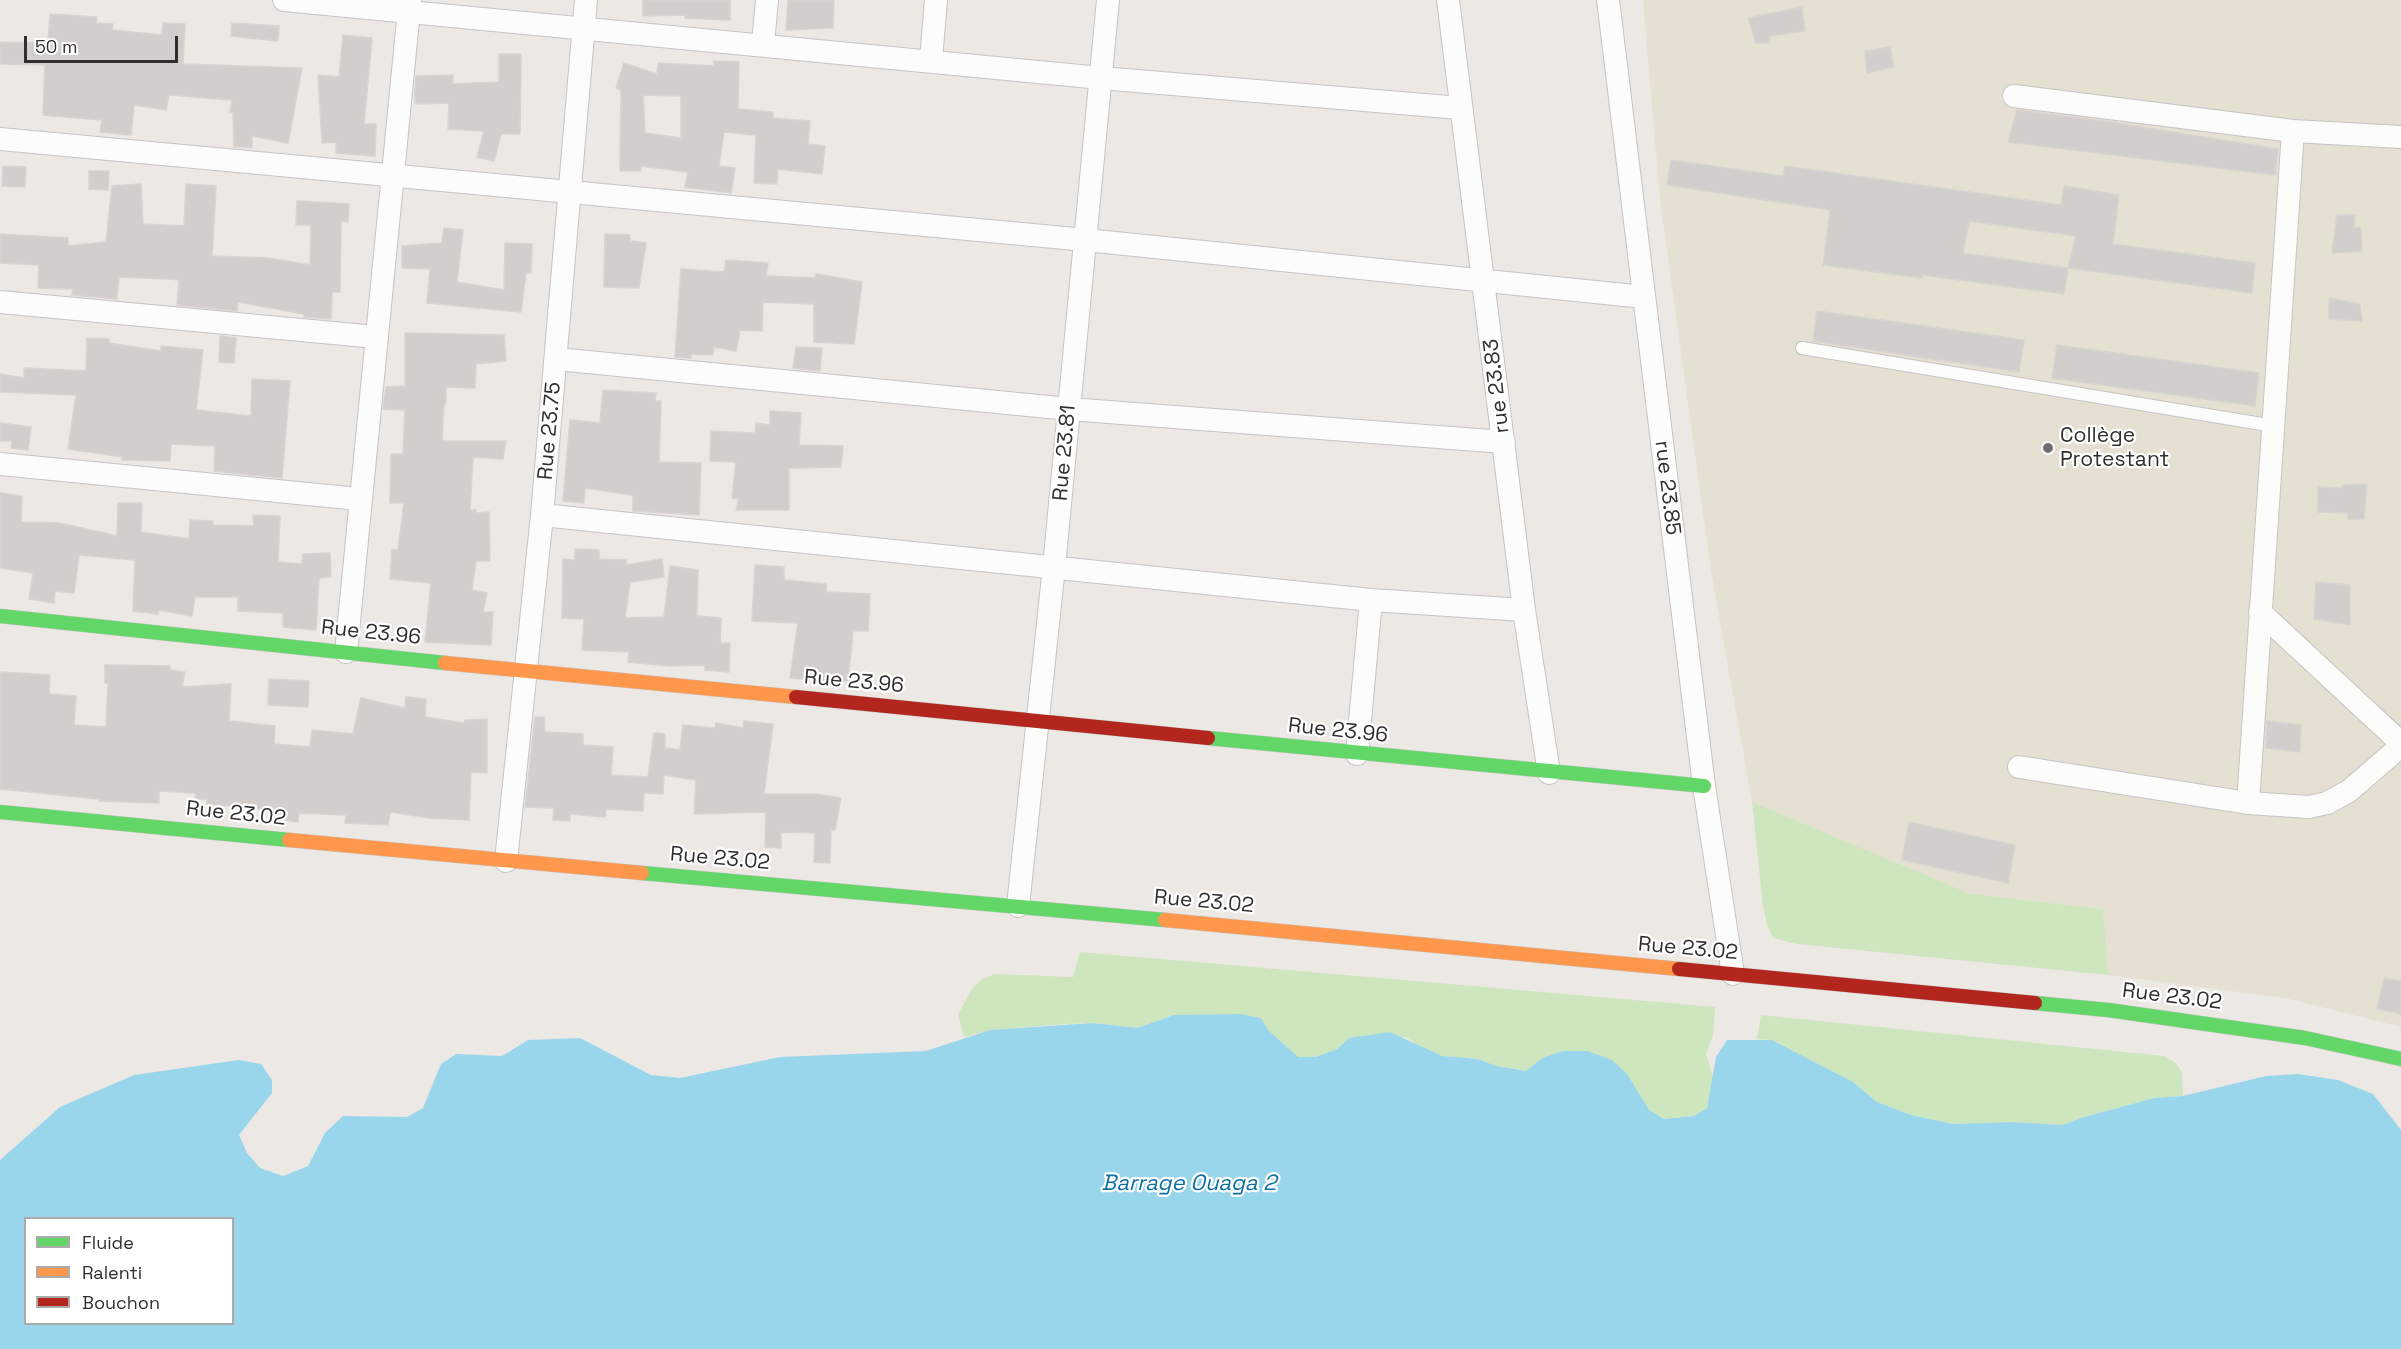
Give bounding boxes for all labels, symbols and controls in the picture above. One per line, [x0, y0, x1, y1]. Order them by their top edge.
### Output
scale bar [27, 24, 182, 62]
text: 50 m [35, 35, 77, 58]
street label: rue 23.83 [1479, 337, 1515, 435]
street label: Rue 23.75 [533, 381, 567, 481]
street label: Rue 23.81 [1048, 404, 1082, 502]
place label: Collège Protestant [2060, 423, 2169, 473]
street label: rue 23.85 [1649, 439, 1685, 537]
marker: Collège Protestant [2041, 441, 2055, 455]
street label: Rue 23.96 [320, 615, 422, 651]
street label: Rue 23.96 [803, 665, 905, 699]
street label: Rue 23.96 [1287, 713, 1389, 749]
street label: Rue 23.02 [185, 796, 287, 832]
street label: Rue 23.02 [669, 842, 771, 876]
street label: Rue 23.02 [1153, 885, 1255, 919]
street label: Rue 23.02 [1637, 932, 1739, 966]
street label: Rue 23.02 [2121, 978, 2223, 1016]
water label: Barrage Ouaga 2 [1102, 1171, 1276, 1197]
legend [24, 1217, 234, 1325]
text: Fluide [82, 1231, 134, 1254]
text: Ralenti [82, 1261, 142, 1284]
text: Bouchon [82, 1291, 160, 1314]

